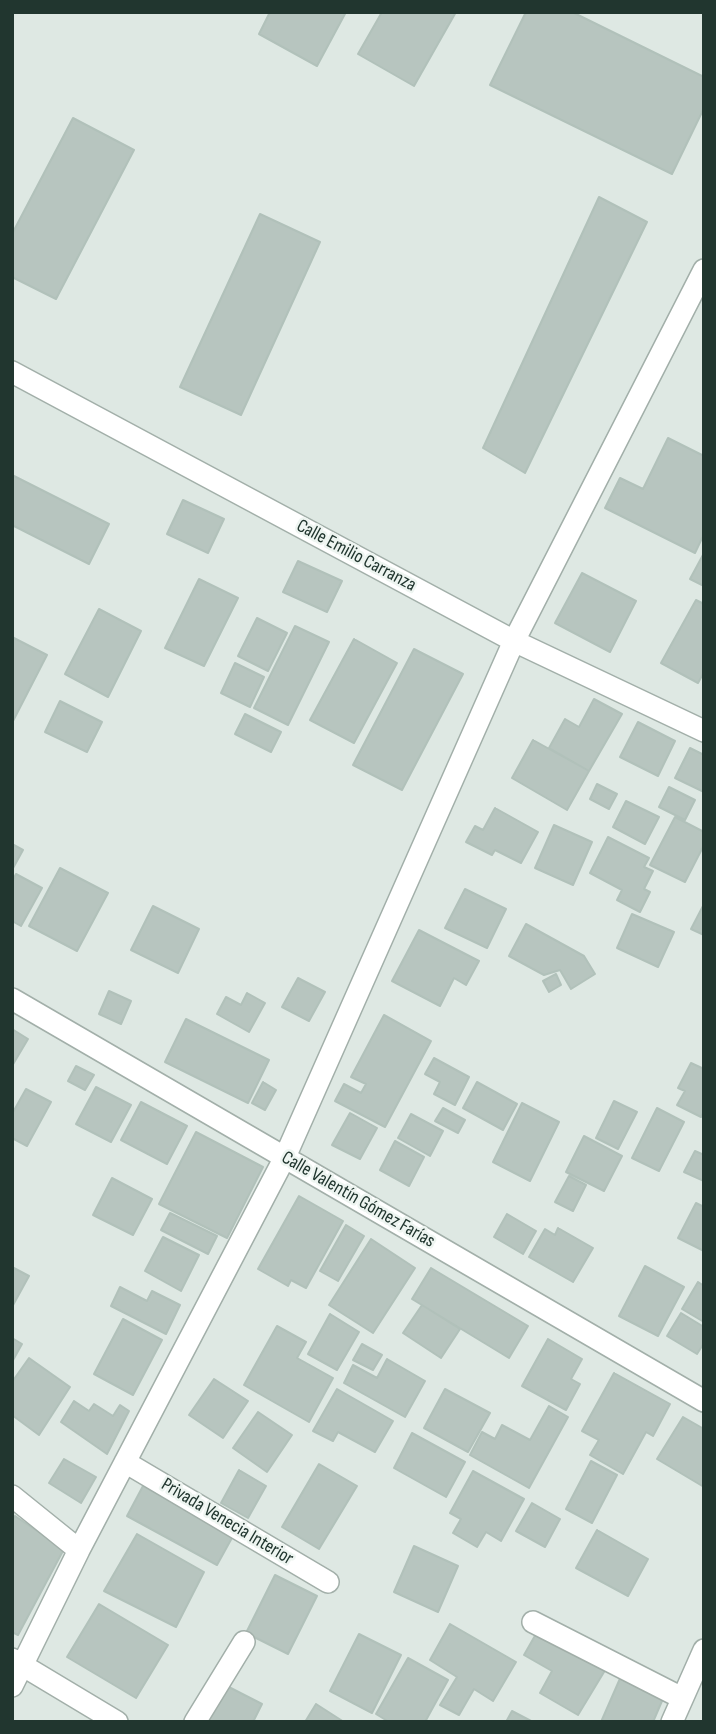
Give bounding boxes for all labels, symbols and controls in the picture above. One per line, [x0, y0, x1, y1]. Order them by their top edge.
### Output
street label: Calle Emilio Carranza [292, 515, 420, 597]
street label: Calle Valentín Gómez Farías [277, 1147, 439, 1253]
street label: Privada Venecia Interior [157, 1474, 297, 1570]

